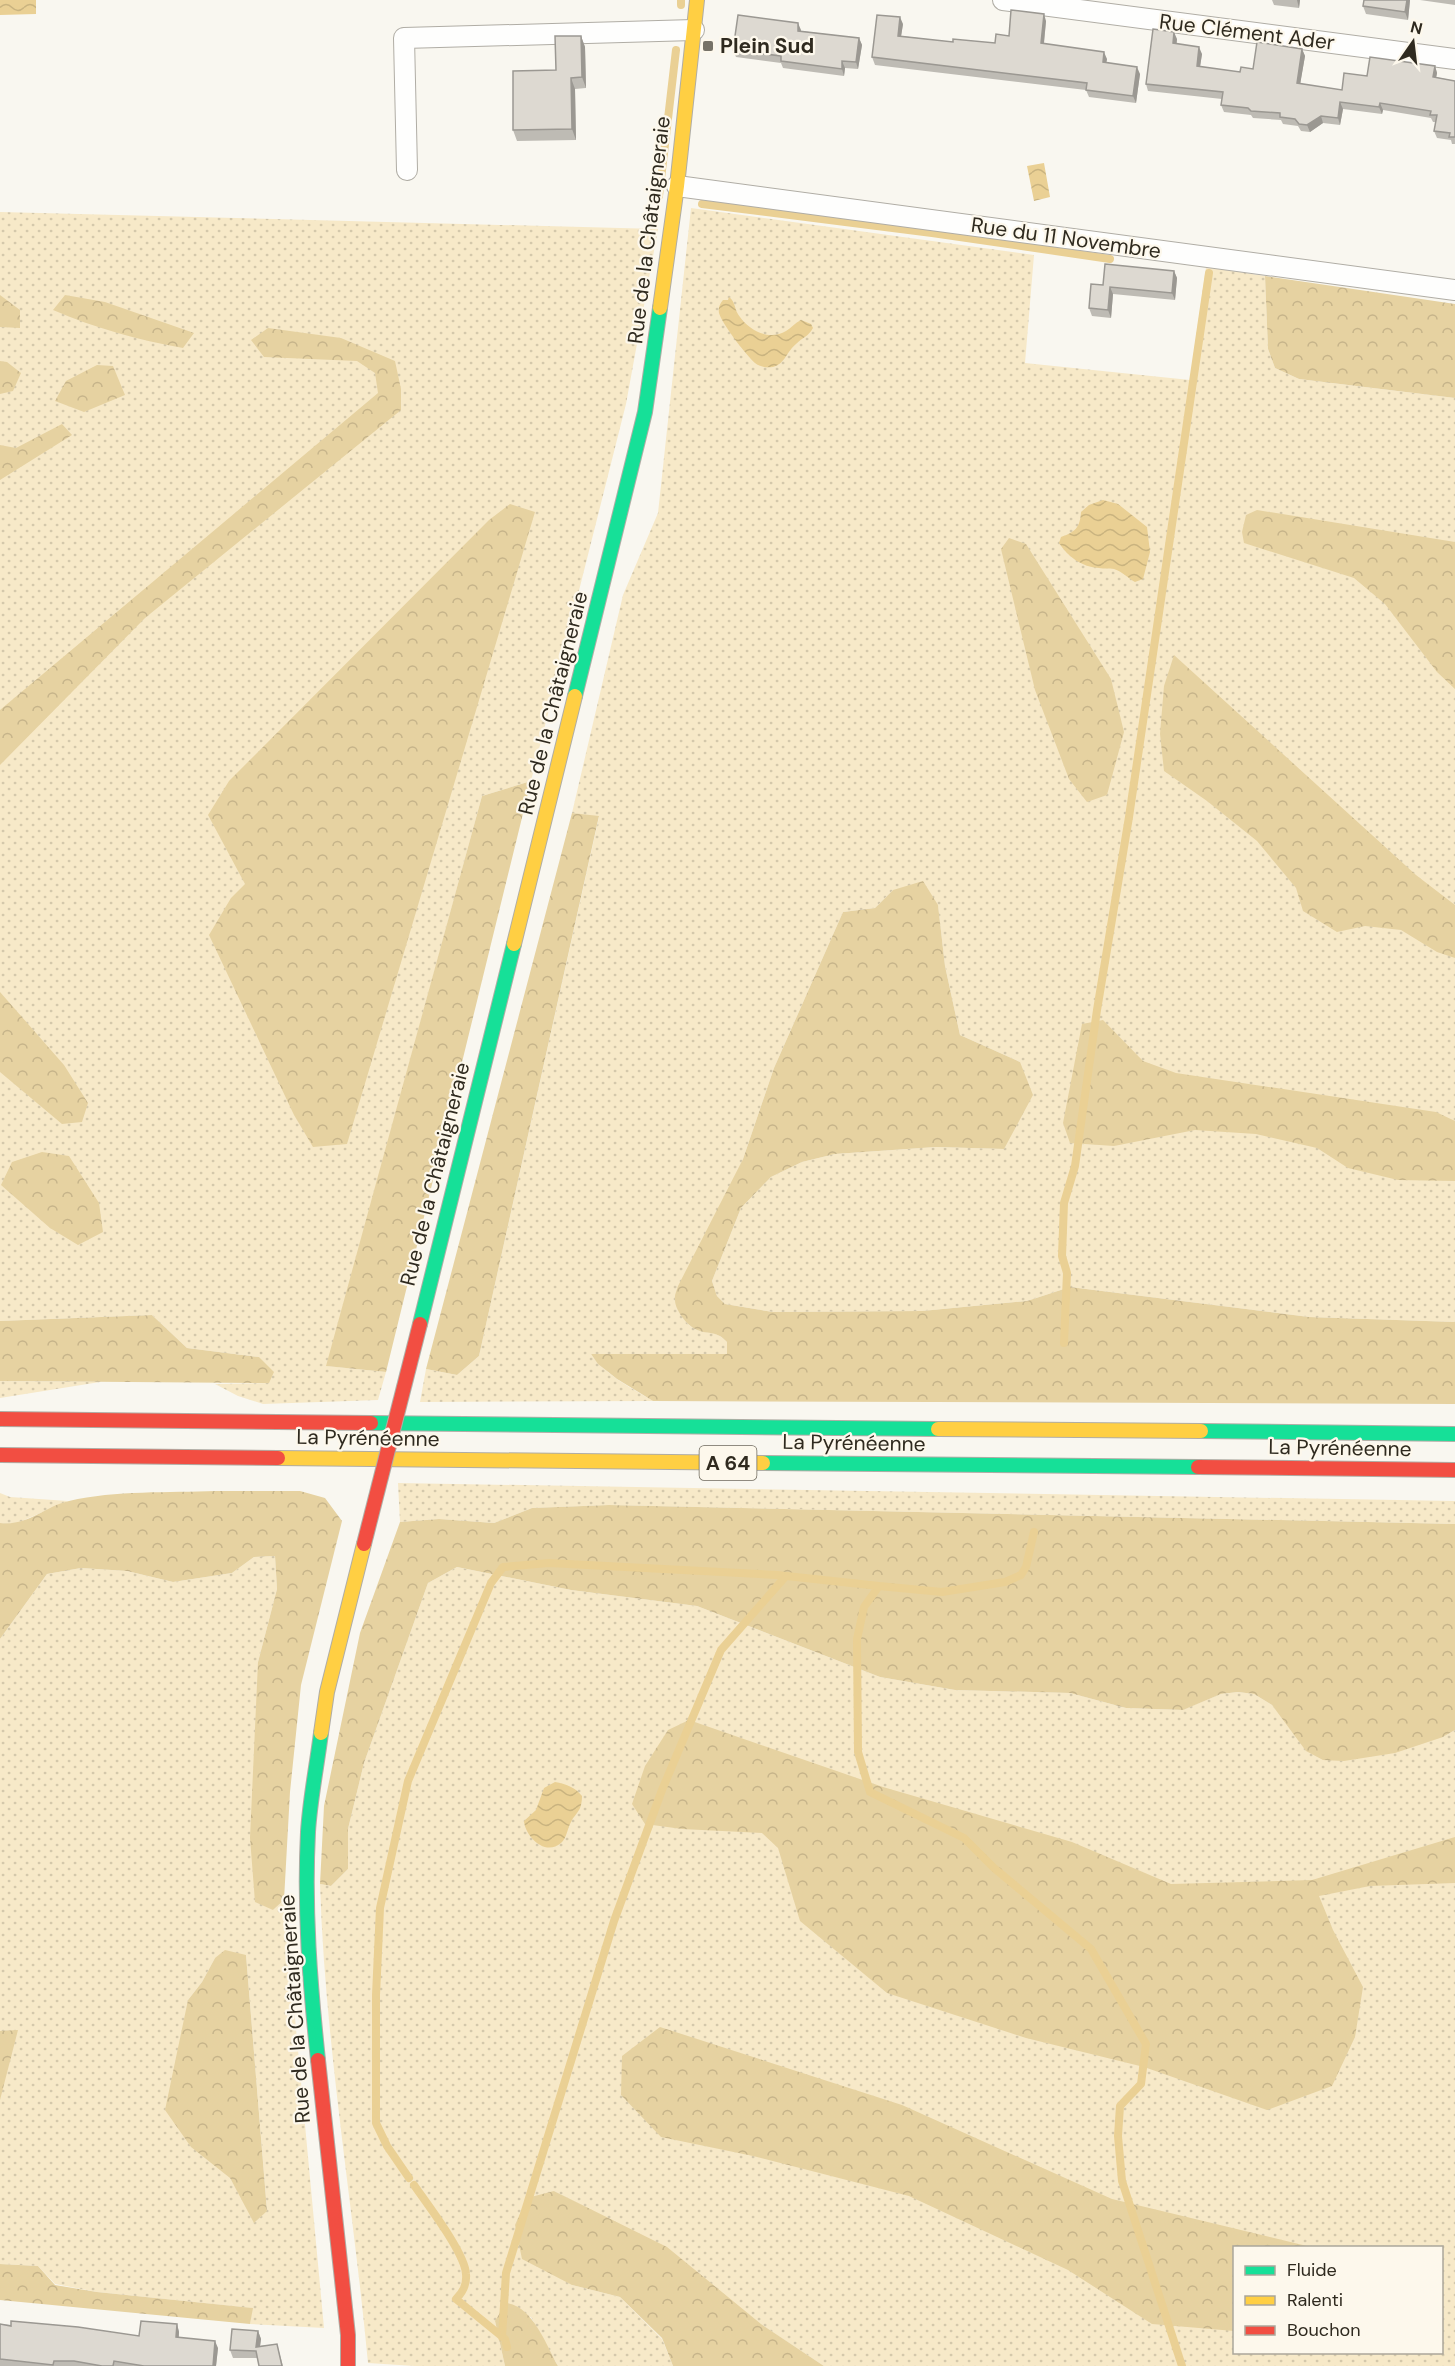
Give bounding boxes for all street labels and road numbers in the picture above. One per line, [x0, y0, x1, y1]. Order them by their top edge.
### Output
street label: Rue Clément Ader [1158, 7, 1336, 57]
street label: Rue de la Châtaigneraie [621, 114, 677, 345]
street label: Rue du 11 Novembre [969, 211, 1163, 265]
street label: Rue de la Châtaigneraie [512, 588, 594, 818]
street label: Rue de la Châtaigneraie [394, 1059, 476, 1289]
street label: La Pyrénéenne [296, 1423, 440, 1453]
street label: La Pyrénéenne [782, 1428, 926, 1458]
street label: La Pyrénéenne [1268, 1433, 1412, 1463]
road number: A 64 [700, 1446, 756, 1480]
street label: Rue de la Châtaigneraie [273, 1894, 317, 2124]

